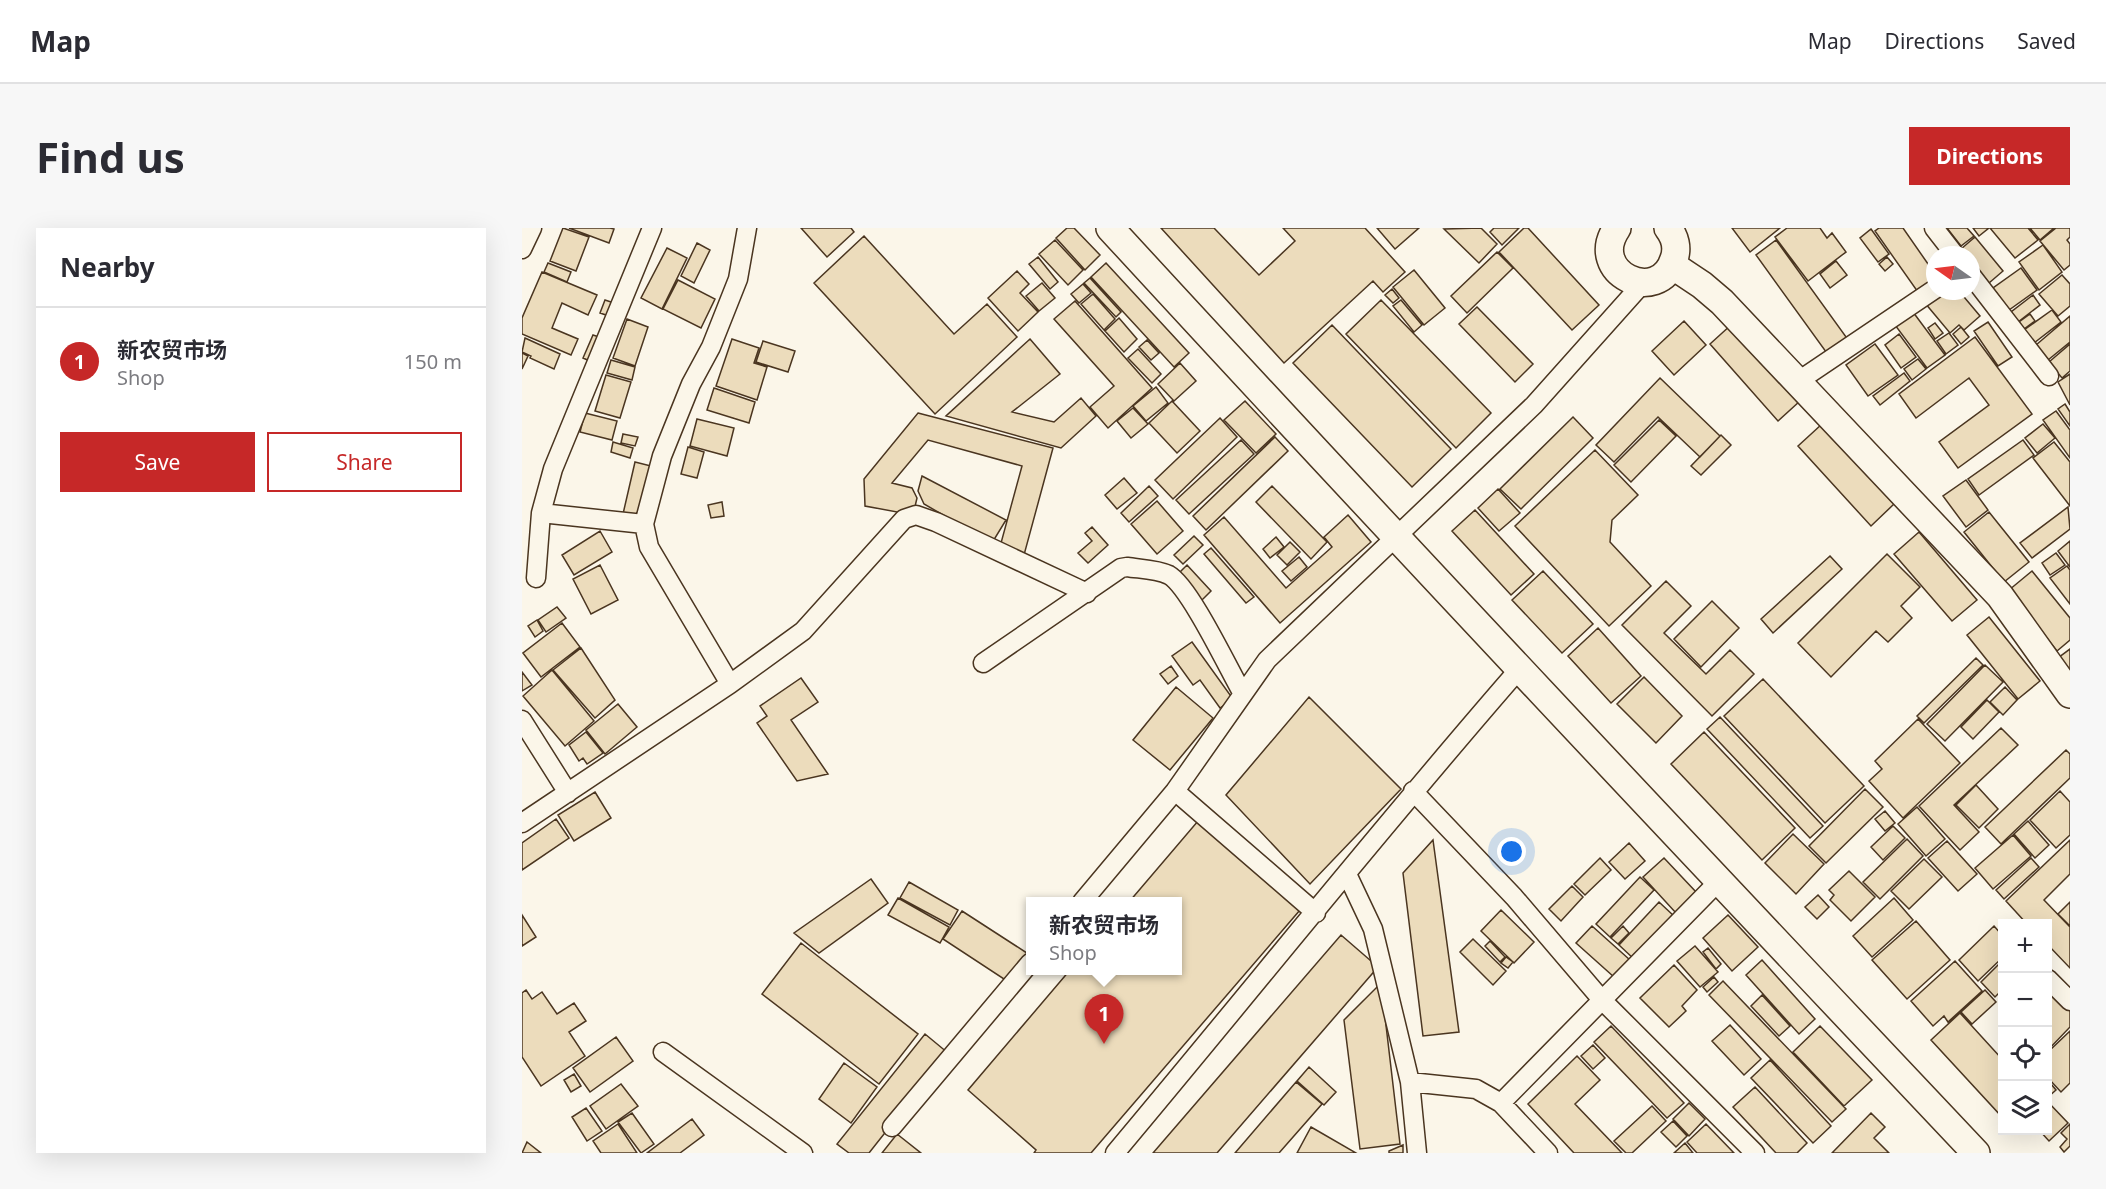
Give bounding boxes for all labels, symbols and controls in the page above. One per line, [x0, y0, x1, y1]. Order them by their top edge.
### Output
text: Map [30, 22, 91, 60]
text: Map [1808, 27, 1852, 55]
text: Directions [1885, 27, 1984, 55]
text: Saved [2017, 27, 2076, 55]
button: Directions [1909, 127, 2070, 185]
text: Find us [36, 128, 185, 185]
north arrow [1926, 246, 1980, 300]
text: Nearby [60, 249, 155, 285]
text: 新农贸市场 [117, 334, 227, 364]
text: 1 [74, 348, 85, 375]
text: 150 m [404, 348, 462, 375]
text: Shop [117, 364, 165, 391]
button: Save [60, 432, 255, 492]
button: Share [267, 432, 462, 492]
your location [1497, 837, 1526, 866]
popup [1026, 897, 1182, 975]
text: 新农贸市场 [1049, 909, 1159, 939]
map controls [1998, 919, 2052, 1135]
button: + [1998, 919, 2052, 973]
text: Shop [1049, 939, 1097, 966]
button: − [1998, 973, 2052, 1027]
pin: 1 [1084, 994, 1124, 1044]
button: locate [1998, 1027, 2052, 1081]
button: layers [1998, 1081, 2052, 1135]

